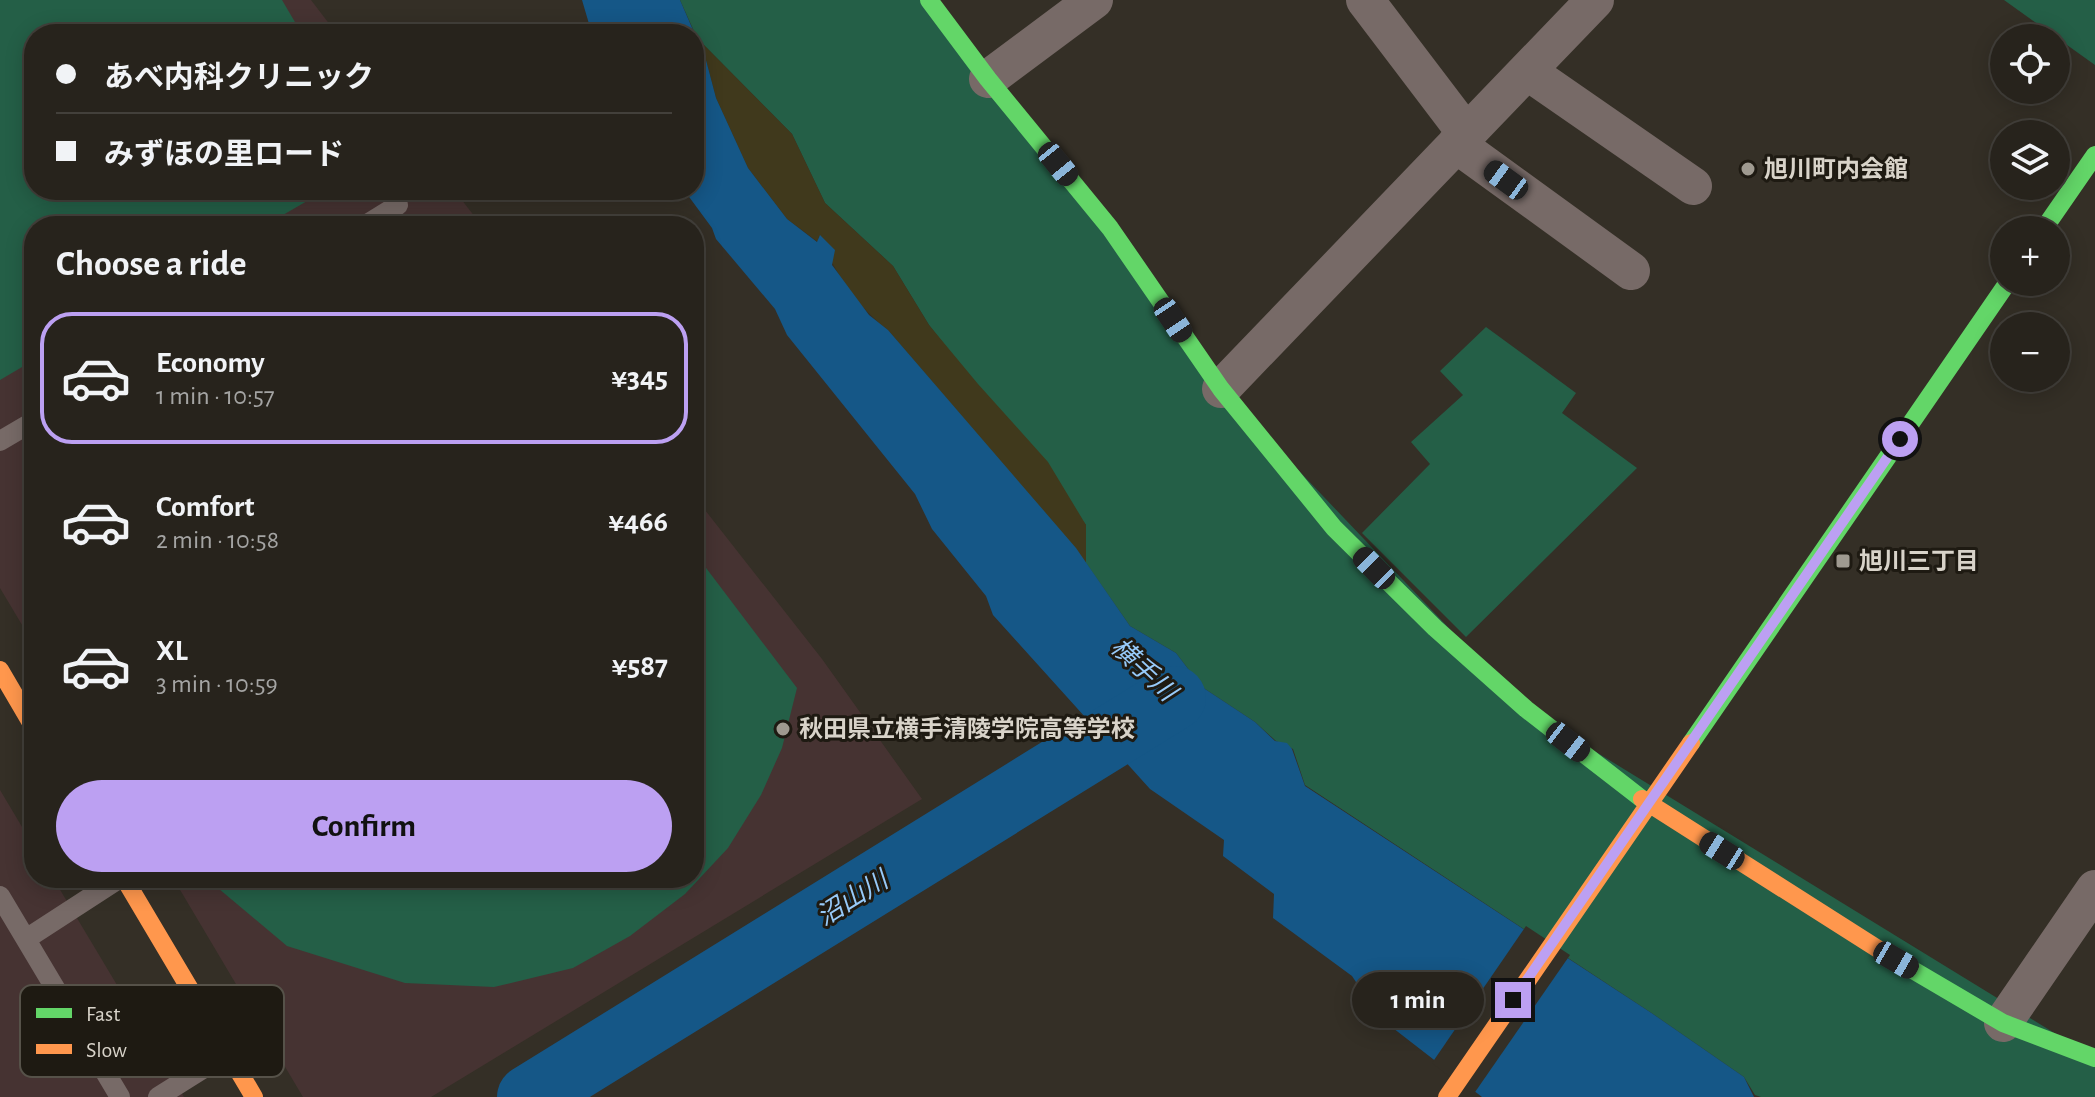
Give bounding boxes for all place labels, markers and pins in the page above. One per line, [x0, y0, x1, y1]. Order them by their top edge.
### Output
place label: 旭川町内会館 [1764, 156, 1908, 182]
marker: 旭川町内会館 [1739, 160, 1757, 178]
place label: 旭川三丁目 [1859, 548, 1979, 574]
marker: 旭川三丁目 [1834, 552, 1852, 570]
place label: 秋田県立横手清陵学院高等学校 [799, 716, 1135, 742]
marker: 秋田県立横手清陵学院高等学校 [774, 720, 792, 738]

